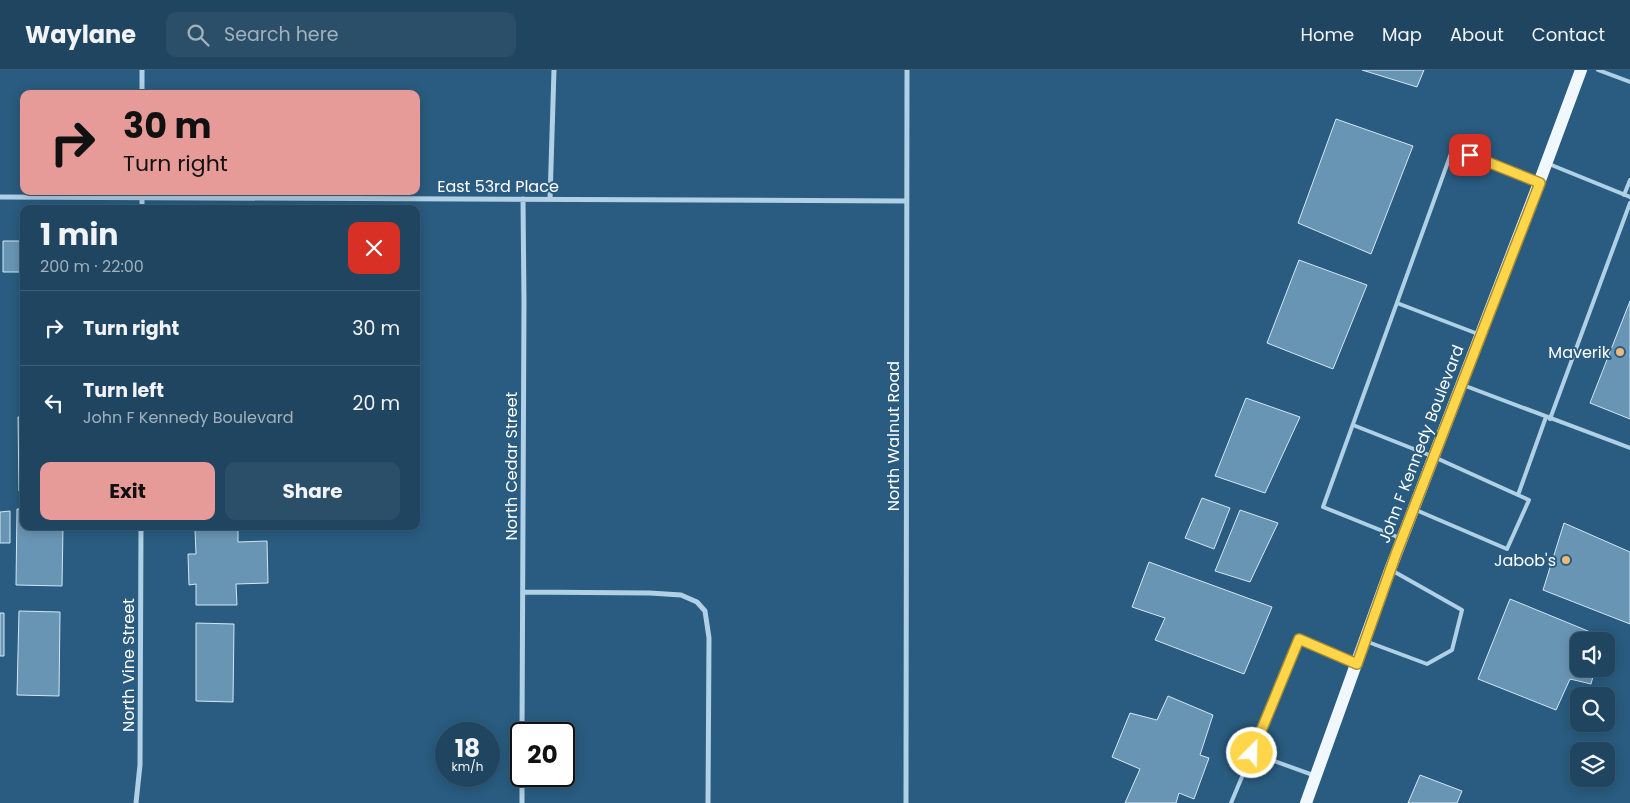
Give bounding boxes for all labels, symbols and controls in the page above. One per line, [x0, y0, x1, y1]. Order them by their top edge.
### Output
search box [166, 12, 516, 57]
text: Waylane [25, 18, 136, 51]
icon: search [184, 21, 212, 49]
text: Search here [224, 21, 339, 48]
text: Home [1300, 22, 1354, 47]
text: Map [1382, 22, 1422, 47]
text: About [1450, 22, 1504, 47]
text: Contact [1532, 22, 1605, 47]
text: 30 m [123, 101, 211, 150]
icon: right [40, 110, 105, 175]
pin [1449, 134, 1491, 176]
icon: arrive [1456, 141, 1484, 169]
text: Turn right [123, 148, 228, 179]
street label: East 53rd Place [437, 175, 559, 198]
text: 1 min [40, 213, 118, 256]
button: close [348, 222, 400, 274]
text: 200 m · 22:00 [40, 255, 144, 278]
icon: right [40, 314, 68, 342]
text: Turn right [83, 315, 179, 342]
text: 30 m [352, 315, 400, 342]
place label: Maverik [1548, 341, 1611, 364]
street label: John F Kennedy Boulevard [1373, 342, 1469, 546]
marker: Maverik [1614, 346, 1626, 358]
street label: North Walnut Road [882, 361, 905, 511]
text: Turn left [83, 377, 164, 404]
icon: left [40, 389, 68, 417]
text: 20 m [352, 390, 400, 417]
street label: North Cedar Street [500, 391, 523, 540]
text: John F Kennedy Boulevard [83, 406, 294, 429]
button: Exit [40, 462, 215, 520]
button: Share [225, 462, 400, 520]
place label: Jabob's [1494, 549, 1556, 572]
marker: Jabob's [1560, 554, 1572, 566]
street label: North Vine Street [117, 598, 140, 732]
map controls [1570, 632, 1615, 787]
button: sound [1570, 632, 1615, 677]
button: search [1570, 687, 1615, 732]
speed limit sign: 20 [510, 722, 575, 787]
position arrow [1225, 726, 1277, 778]
text: 18 [455, 731, 480, 766]
button: layers [1570, 742, 1615, 787]
text: km/h [452, 758, 483, 775]

